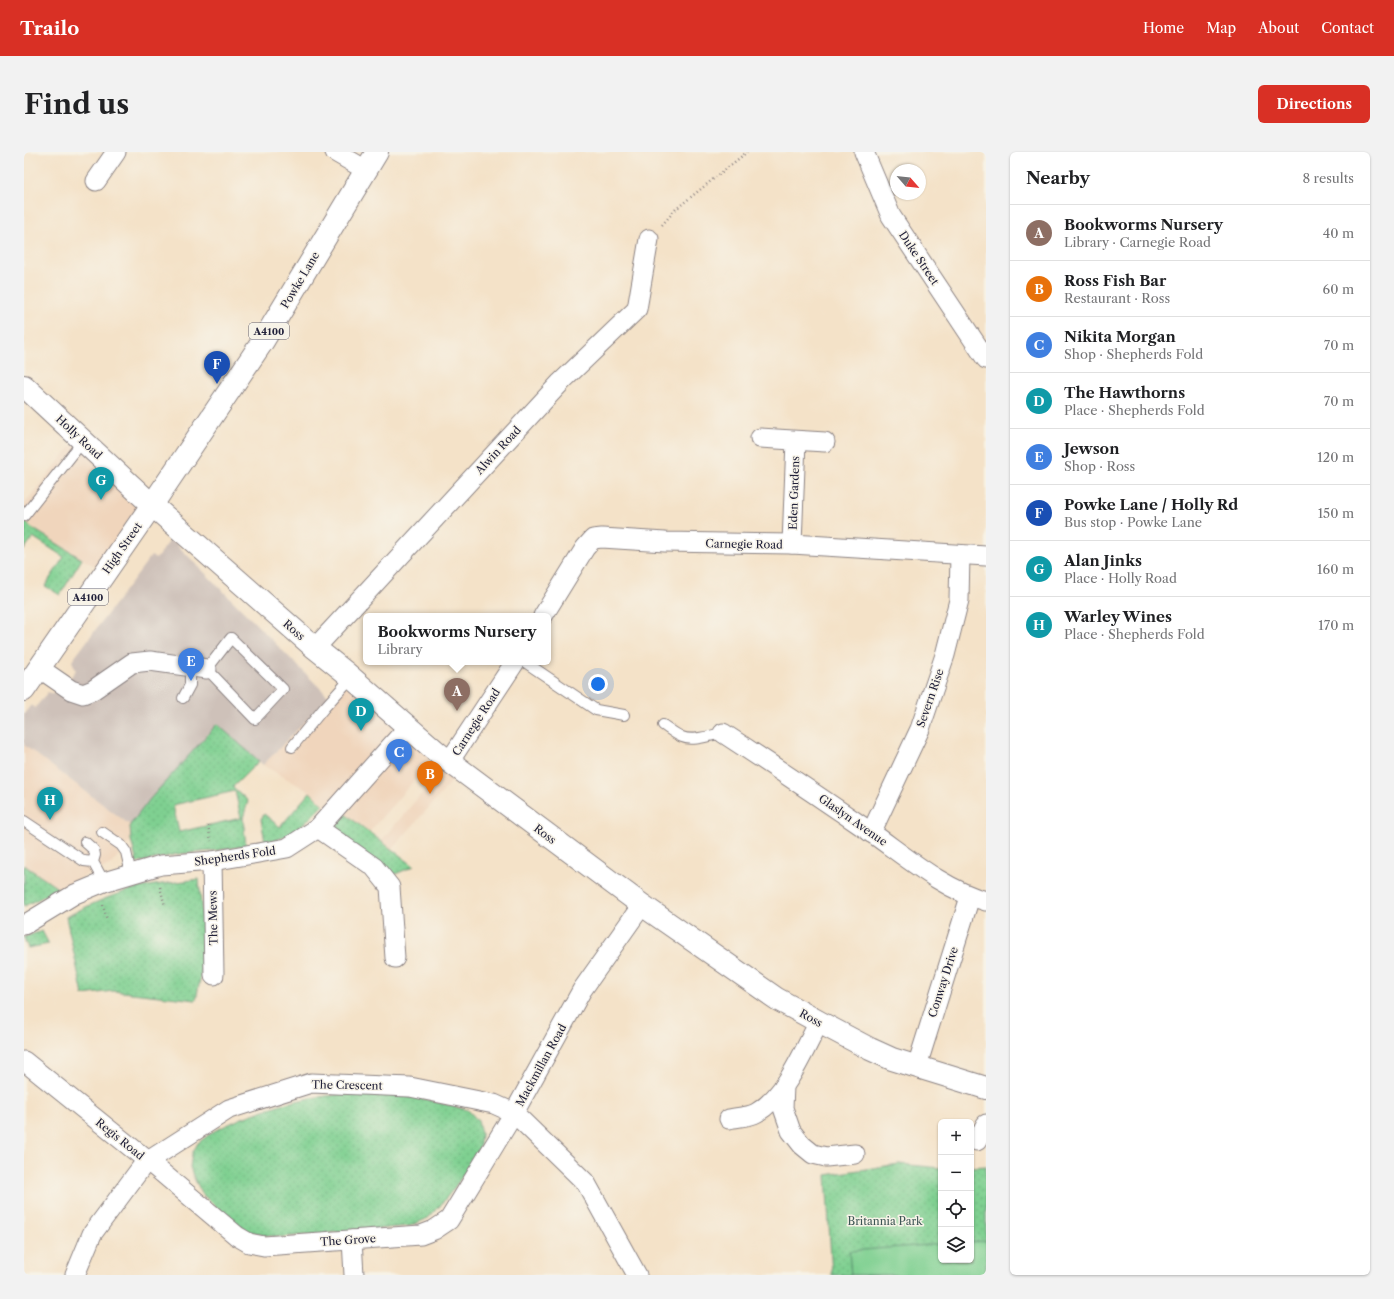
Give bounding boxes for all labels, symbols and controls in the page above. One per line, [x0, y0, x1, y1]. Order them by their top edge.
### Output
text: Trailo [20, 17, 79, 40]
text: Home [1143, 19, 1184, 37]
text: Map [1206, 19, 1236, 37]
text: About [1258, 19, 1299, 37]
text: Contact [1321, 19, 1374, 37]
button: Directions [1258, 85, 1370, 123]
text: Find us [24, 87, 129, 121]
north arrow [890, 164, 926, 200]
text: Nearby [1026, 168, 1090, 188]
text: 8 results [1302, 170, 1354, 186]
text: Bookworms Nursery [1064, 215, 1223, 234]
text: A [1034, 225, 1044, 241]
text: 40 m [1323, 225, 1354, 241]
street label: Duke Street [896, 228, 942, 288]
text: Library · Carnegie Road [1064, 234, 1211, 250]
street label: Powke Lane [278, 249, 322, 311]
text: Ross Fish Bar [1064, 271, 1166, 290]
text: B [1034, 281, 1044, 297]
text: 60 m [1323, 281, 1354, 297]
text: Restaurant · Ross [1064, 290, 1170, 306]
road number: A4100 [249, 323, 289, 339]
text: Nikita Morgan [1064, 327, 1176, 346]
text: C [1034, 337, 1044, 353]
text: 70 m [1324, 337, 1354, 353]
text: Shop · Shepherds Fold [1064, 346, 1203, 362]
pin: F [204, 351, 230, 384]
text: The Hawthorns [1064, 383, 1185, 402]
text: D [1033, 393, 1045, 409]
text: 70 m [1324, 393, 1354, 409]
text: Place · Shepherds Fold [1064, 402, 1205, 418]
street label: Holly Road [53, 412, 105, 462]
street label: Alwin Road [471, 423, 524, 478]
text: Jewson [1064, 439, 1119, 458]
text: E [1034, 449, 1044, 465]
text: 120 m [1317, 449, 1354, 465]
street label: Eden Gardens [786, 456, 802, 530]
text: Shop · Ross [1064, 458, 1135, 474]
pin: G [88, 467, 114, 500]
text: Powke Lane / Holly Rd [1064, 495, 1238, 514]
text: F [1035, 505, 1043, 521]
text: 150 m [1318, 505, 1354, 521]
text: Bus stop · Powke Lane [1064, 514, 1202, 530]
street label: High Street [99, 520, 145, 576]
street label: Carnegie Road [705, 536, 783, 552]
text: Alan Jinks [1064, 551, 1142, 570]
text: G [1033, 561, 1045, 577]
text: 160 m [1317, 561, 1354, 577]
text: Place · Holly Road [1064, 570, 1177, 586]
road number: A4100 [68, 589, 108, 605]
text: Warley Wines [1064, 607, 1172, 626]
popup [363, 613, 551, 665]
street label: Ross [280, 617, 308, 643]
text: H [1033, 617, 1045, 633]
text: 170 m [1318, 617, 1354, 633]
text: Bookworms Nursery [377, 622, 537, 641]
text: Place · Shepherds Fold [1064, 626, 1205, 642]
text: Library [377, 641, 423, 657]
pin: E [178, 648, 204, 681]
street label: Severn Rise [913, 667, 947, 729]
your location [588, 674, 608, 694]
pin: A [444, 678, 470, 711]
street label: Carnegie Road [449, 685, 503, 758]
pin: D [348, 698, 374, 731]
pin: C [386, 739, 412, 772]
pin: B [417, 761, 443, 794]
pin: H [37, 787, 63, 820]
street label: Glaslyn Avenue [816, 791, 890, 849]
street label: Ross [531, 821, 559, 847]
street label: Shepherds Fold [194, 843, 277, 869]
street label: The Mews [206, 890, 220, 945]
street label: Conway Drive [925, 945, 961, 1019]
street label: Ross [797, 1006, 825, 1030]
street label: Mackmillan Road [513, 1021, 570, 1109]
street label: The Crescent [311, 1077, 383, 1093]
street label: Regis Road [93, 1115, 147, 1163]
map controls [938, 1119, 974, 1263]
button: + [938, 1119, 974, 1155]
button: − [938, 1155, 974, 1191]
button: locate [938, 1191, 974, 1227]
park label: Britannia Park [848, 1214, 923, 1228]
button: layers [938, 1227, 974, 1263]
street label: The Grove [320, 1231, 376, 1249]

